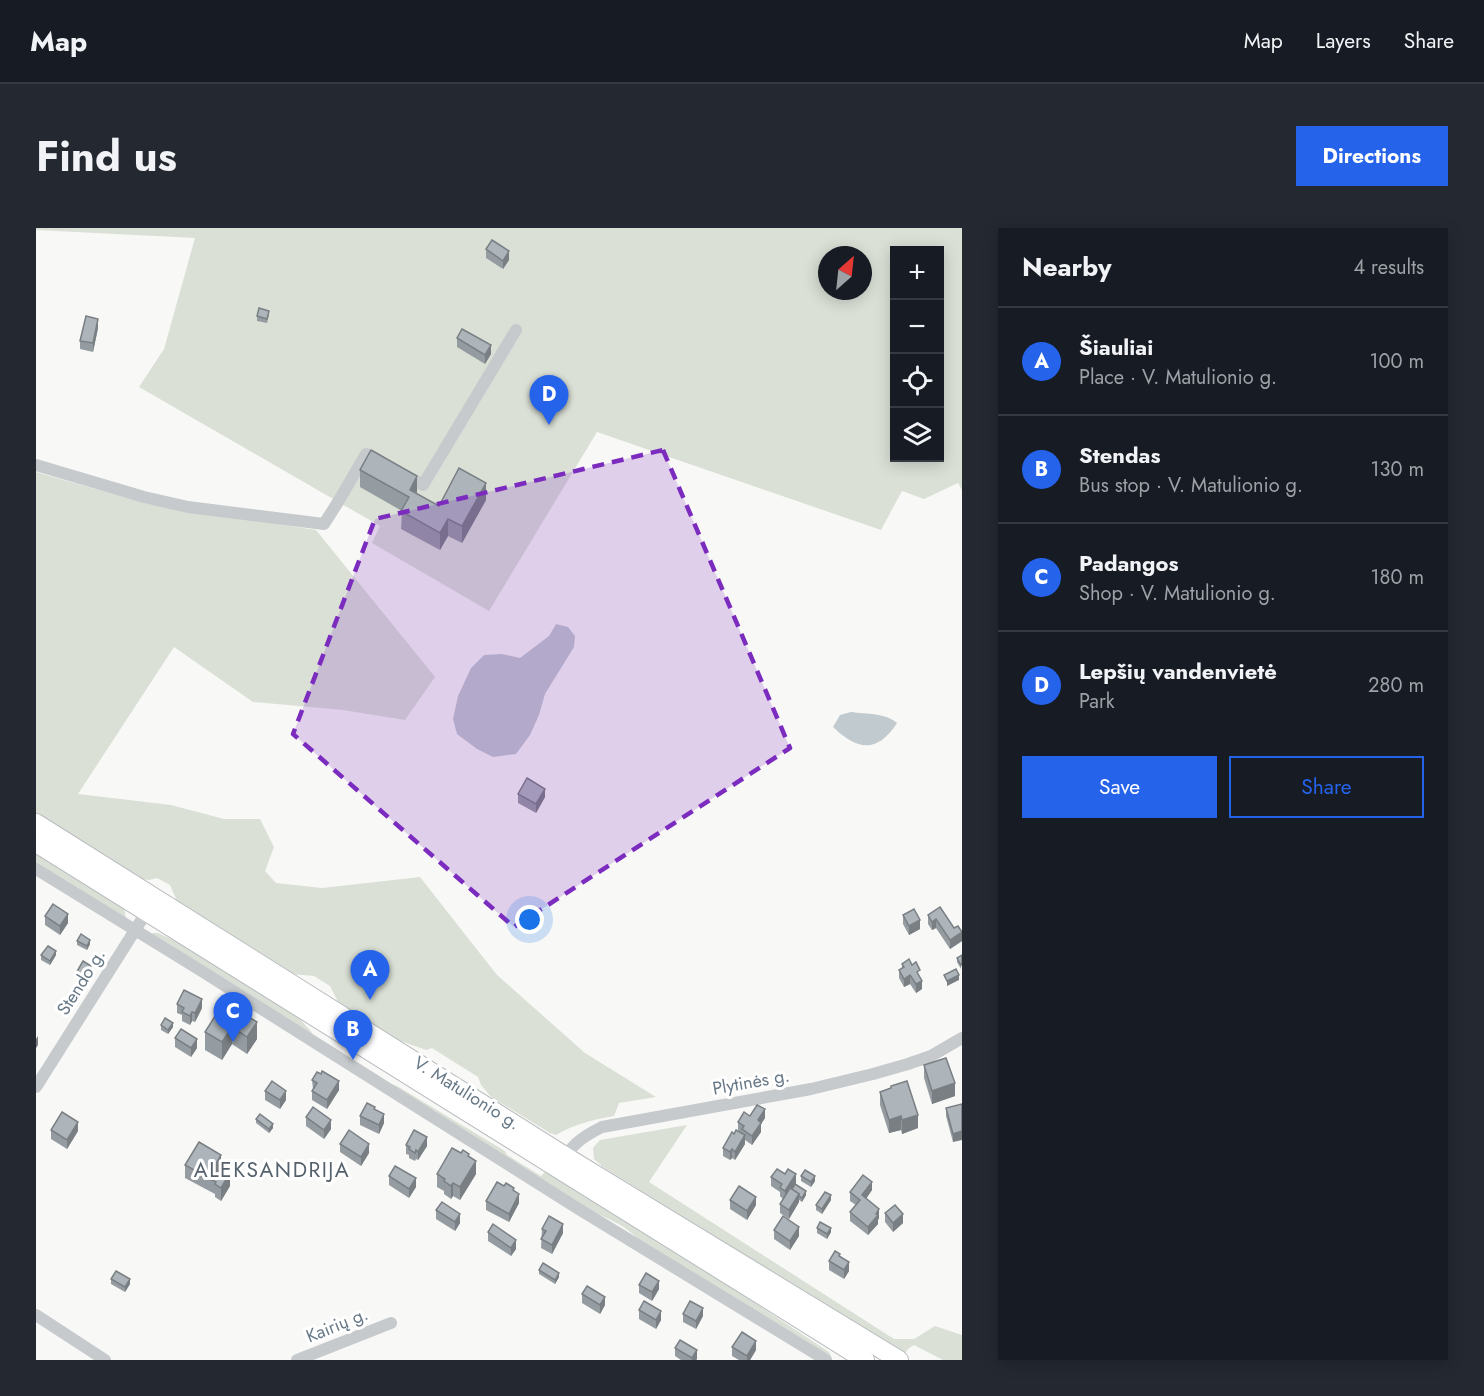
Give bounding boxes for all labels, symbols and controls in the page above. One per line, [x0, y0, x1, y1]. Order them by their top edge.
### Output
text: Map [30, 21, 87, 62]
text: Map [1244, 26, 1283, 56]
text: Layers [1316, 26, 1371, 56]
text: Share [1404, 26, 1454, 56]
text: Find us [36, 126, 177, 187]
button: Directions [1296, 126, 1448, 186]
north arrow [818, 246, 872, 300]
map controls [890, 246, 944, 462]
button: + [890, 246, 944, 300]
text: Nearby [1022, 248, 1111, 286]
text: 4 results [1353, 253, 1424, 282]
button: − [890, 300, 944, 354]
text: Šiauliai [1079, 331, 1153, 363]
text: A [1034, 347, 1049, 376]
text: 100 m [1369, 347, 1424, 376]
button: locate [890, 354, 944, 408]
text: Place · V. Matulionio g. [1079, 363, 1277, 392]
pin: D [530, 376, 568, 425]
button: layers [890, 408, 944, 462]
text: Stendas [1079, 439, 1160, 471]
text: B [1035, 455, 1048, 484]
text: 130 m [1370, 455, 1424, 484]
text: Bus stop · V. Matulionio g. [1079, 471, 1303, 500]
text: Padangos [1079, 547, 1178, 579]
text: C [1034, 563, 1049, 592]
text: 180 m [1370, 563, 1424, 592]
text: Shop · V. Matulionio g. [1079, 579, 1276, 608]
text: Lepšių vandenvietė [1079, 655, 1277, 687]
text: D [1034, 671, 1049, 700]
text: 280 m [1368, 671, 1424, 700]
text: Park [1079, 687, 1115, 716]
button: Save [1022, 756, 1217, 818]
button: Share [1229, 756, 1424, 818]
your location [515, 905, 544, 934]
street label: Stendo g. [50, 944, 112, 1020]
pin: A [350, 950, 390, 1000]
pin: C [214, 992, 252, 1042]
pin: B [334, 1010, 372, 1060]
street label: V. Matulionio g. [409, 1050, 525, 1136]
street label: Plytinės g. [710, 1062, 792, 1102]
district label: ALEKSANDRIJA [194, 1155, 350, 1185]
street label: Kairių g. [302, 1301, 372, 1349]

